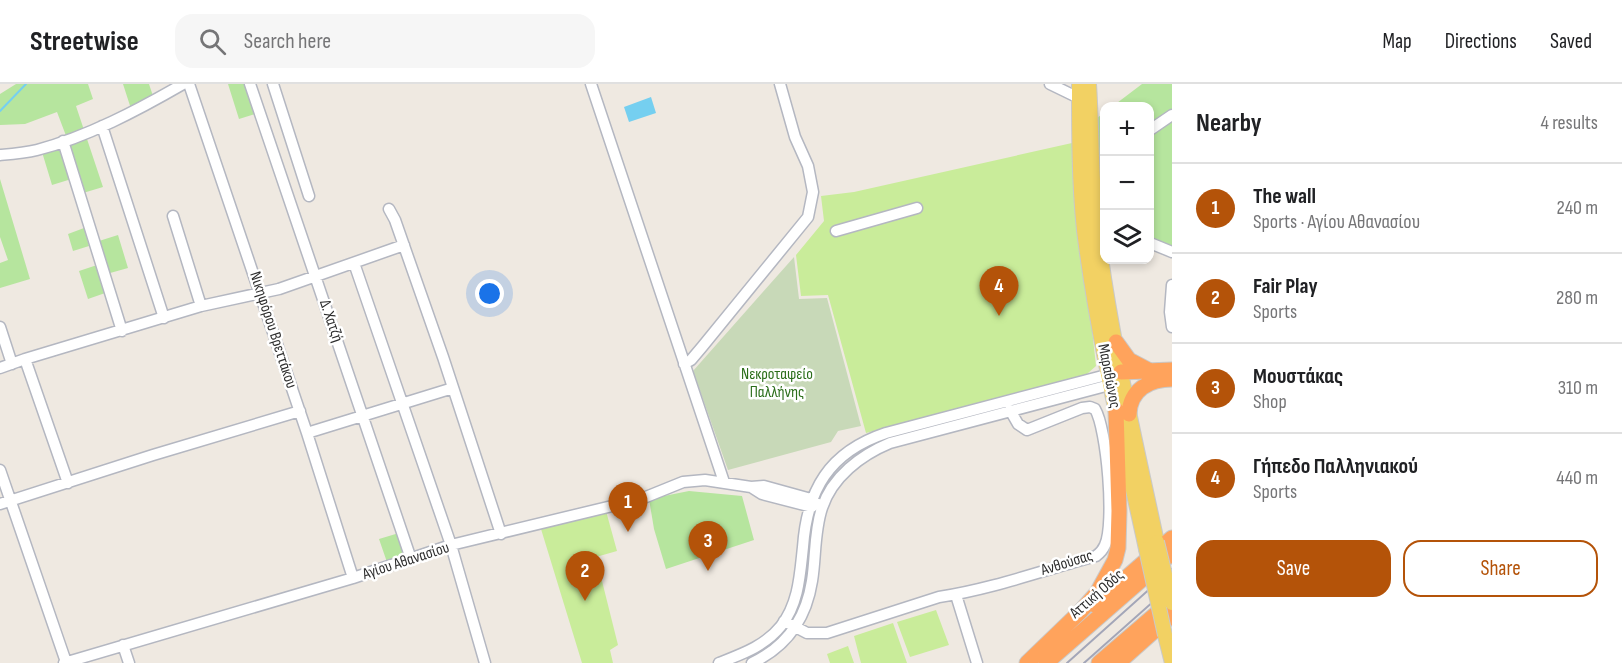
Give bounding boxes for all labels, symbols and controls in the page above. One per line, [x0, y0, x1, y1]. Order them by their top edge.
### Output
search box [175, 14, 595, 68]
text: Streetwise [30, 25, 139, 58]
icon: search [196, 25, 229, 58]
text: Search here [244, 28, 331, 55]
text: Map [1382, 29, 1412, 54]
text: Directions [1445, 29, 1517, 54]
text: Saved [1550, 29, 1592, 54]
map controls [1100, 102, 1154, 264]
button: + [1100, 102, 1154, 156]
text: Nearby [1196, 108, 1262, 139]
text: 4 results [1541, 111, 1598, 135]
button: − [1100, 156, 1154, 210]
text: The wall [1253, 183, 1316, 210]
text: 1 [1212, 196, 1219, 220]
text: 240 m [1557, 196, 1598, 220]
button: layers [1100, 210, 1154, 264]
text: Sports · Αγίου Αθανασίου [1253, 210, 1420, 234]
pin: 4 [980, 266, 1018, 316]
street label: Νικηφόρου Βρεττάκου [245, 269, 301, 391]
text: Fair Play [1253, 273, 1318, 300]
your location [475, 279, 504, 308]
text: 2 [1211, 286, 1220, 310]
text: 280 m [1556, 286, 1598, 310]
street label: Δ. Χατζή [315, 297, 347, 345]
text: Sports [1253, 300, 1297, 324]
street label: Μαραθώνος [1093, 342, 1125, 410]
text: Μουστάκας [1253, 363, 1343, 390]
park label: Νεκροταφείο Παλλήνης [741, 365, 813, 402]
text: 3 [1211, 376, 1220, 400]
text: 310 m [1558, 376, 1598, 400]
text: Shop [1253, 390, 1287, 414]
text: Γήπεδο Παλληνιακού [1253, 453, 1418, 480]
text: 4 [1211, 466, 1220, 490]
text: 440 m [1556, 466, 1598, 490]
text: Sports [1253, 480, 1297, 504]
pin: 1 [608, 482, 648, 532]
pin: 3 [688, 522, 728, 571]
street label: Αγίου Αθανασίου [359, 538, 452, 584]
button: Save [1196, 540, 1391, 597]
button: Share [1403, 540, 1598, 597]
street label: Ανθούσας [1038, 546, 1095, 580]
pin: 2 [566, 552, 604, 601]
street label: Αττική Οδός [1065, 565, 1128, 623]

